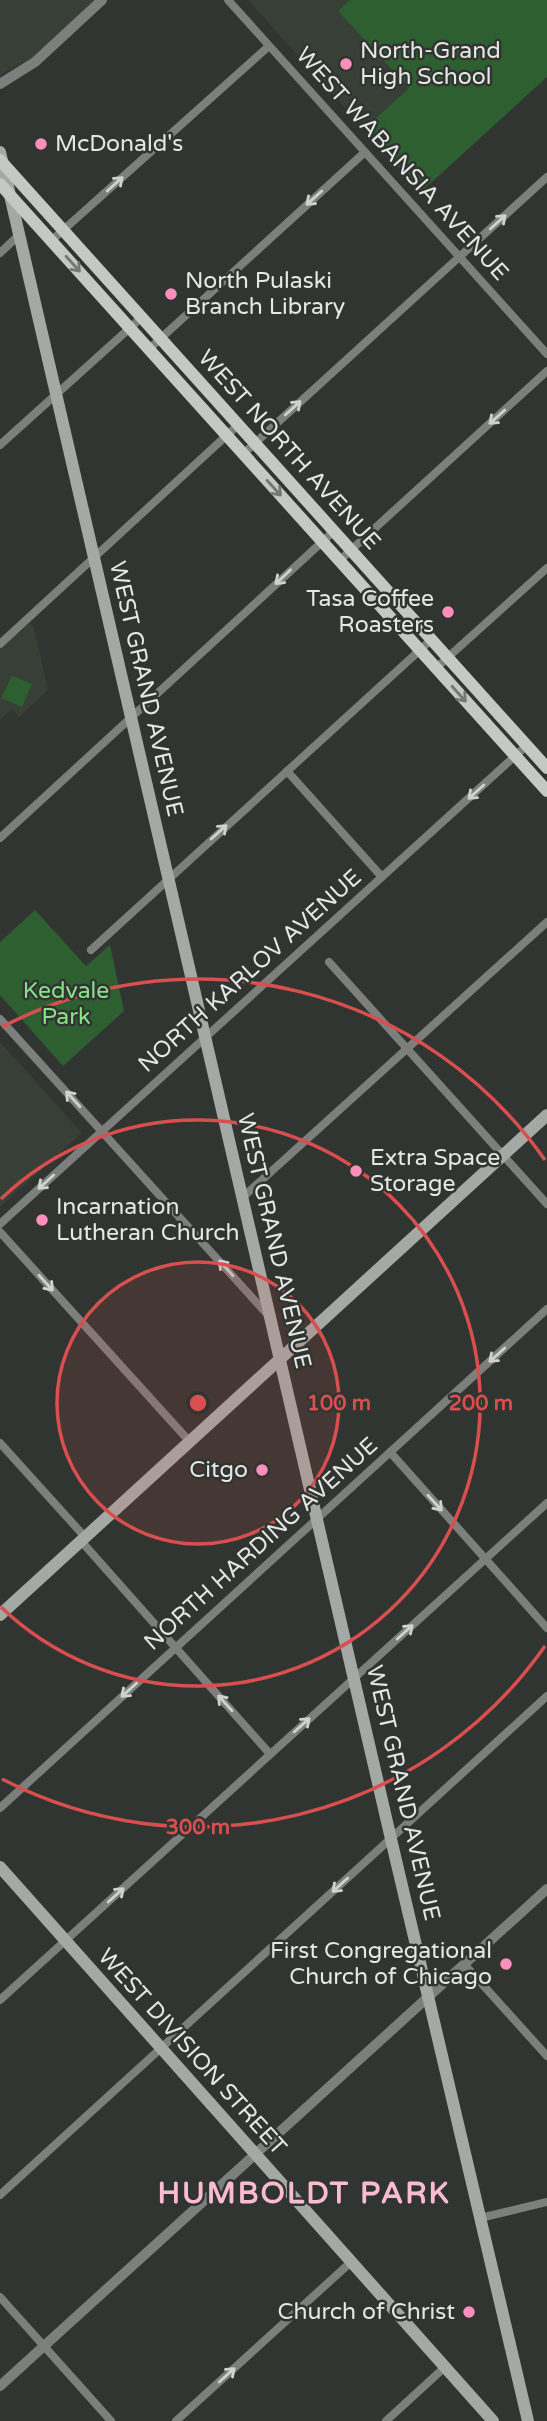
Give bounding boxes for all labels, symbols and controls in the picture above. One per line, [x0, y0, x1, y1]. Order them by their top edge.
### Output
place label: North-Grand High School [360, 37, 501, 91]
street label: WEST WABANSIA AVENUE [290, 42, 514, 286]
marker: North-Grand High School [338, 56, 354, 72]
place label: McDonald's [55, 130, 183, 158]
marker: McDonald's [33, 136, 49, 152]
one-way arrow [105, 177, 123, 193]
one-way arrow [306, 190, 324, 206]
one-way arrow [489, 213, 506, 230]
one-way arrow [64, 255, 80, 273]
place label: North Pulaski Branch Library [185, 267, 345, 321]
marker: North Pulaski Branch Library [163, 286, 179, 302]
street label: WEST NORTH AVENUE [192, 344, 386, 556]
one-way arrow [284, 399, 301, 416]
one-way arrow [488, 409, 506, 425]
one-way arrow [266, 479, 282, 497]
street label: WEST GRAND AVENUE [103, 559, 189, 819]
one-way arrow [275, 569, 292, 586]
place label: Tasa Coffee Roasters [306, 585, 434, 639]
marker: Tasa Coffee Roasters [440, 604, 456, 620]
one-way arrow [451, 684, 467, 702]
one-way arrow [468, 783, 485, 800]
one-way arrow [210, 824, 227, 841]
street label: NORTH KARLOV AVENUE [133, 863, 367, 1079]
park label: Kedvale Park [23, 977, 109, 1031]
one-way arrow [65, 1090, 81, 1108]
street label: WEST GRAND AVENUE [231, 1111, 317, 1371]
place label: Extra Space Storage [370, 1144, 500, 1198]
marker: Extra Space Storage [348, 1163, 364, 1179]
one-way arrow [37, 1174, 55, 1190]
place label: Incarnation Lutheran Church [56, 1193, 239, 1247]
marker: Incarnation Lutheran Church [34, 1212, 50, 1228]
one-way arrow [217, 1260, 234, 1277]
one-way arrow [38, 1273, 54, 1291]
one-way arrow [488, 1347, 506, 1363]
centre of rings [186, 1391, 210, 1415]
text: 100 m [307, 1391, 371, 1416]
text: 200 m [449, 1391, 513, 1416]
street label: NORTH HARDING AVENUE [138, 1432, 384, 1656]
place label: Citgo [189, 1456, 248, 1484]
marker: Citgo [254, 1462, 270, 1478]
one-way arrow [427, 1494, 444, 1511]
one-way arrow [396, 1624, 414, 1640]
street label: WEST GRAND AVENUE [360, 1663, 446, 1923]
one-way arrow [120, 1682, 138, 1698]
one-way arrow [217, 1694, 233, 1712]
one-way arrow [293, 1717, 310, 1734]
text: 300 m [166, 1815, 230, 1840]
one-way arrow [332, 1876, 349, 1893]
one-way arrow [107, 1887, 125, 1903]
place label: First Congregational Church of Chicago [270, 1937, 492, 1991]
street label: WEST DIVISION STREET [92, 1943, 292, 2161]
marker: First Congregational Church of Chicago [498, 1956, 514, 1972]
district label: HUMBOLDT PARK [157, 2175, 451, 2212]
place label: Church of Christ [277, 2298, 455, 2326]
marker: Church of Christ [461, 2304, 477, 2320]
one-way arrow [218, 2367, 236, 2383]

